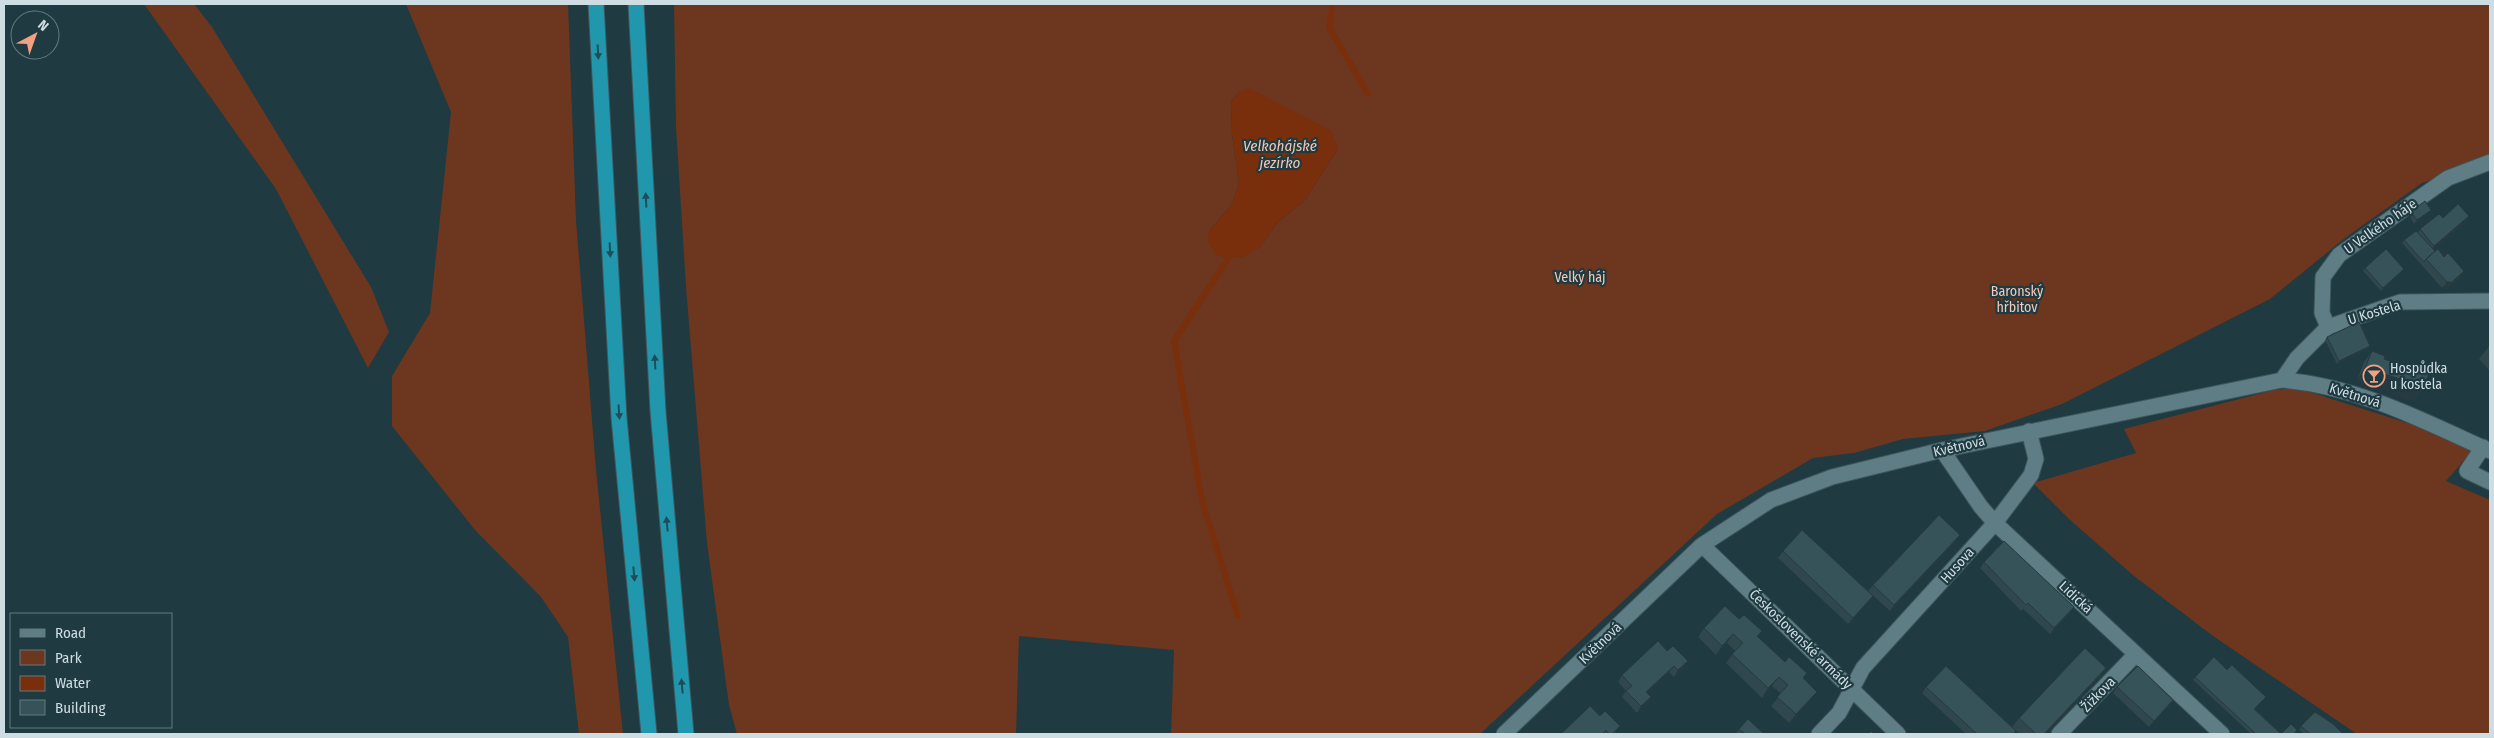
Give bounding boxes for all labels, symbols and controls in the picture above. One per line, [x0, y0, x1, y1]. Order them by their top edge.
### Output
north arrow [10, 10, 60, 60]
text: N [34, 16, 52, 35]
one-way arrow [594, 45, 602, 61]
water label: Velkohájské jezírko [1243, 137, 1317, 172]
one-way arrow [642, 191, 650, 207]
street label: U Velkého háje [2341, 195, 2420, 258]
one-way arrow [606, 242, 614, 258]
park label: Velký háj [1554, 269, 1606, 286]
park label: Baronský hřbitov [1991, 283, 2044, 316]
street label: U Kostela [2346, 296, 2403, 328]
one-way arrow [651, 354, 659, 370]
place label: Hospůdka u kostela [2390, 360, 2447, 393]
bar icon: Hospůdka u kostela [2362, 364, 2386, 388]
street label: Květnová [2327, 380, 2383, 411]
one-way arrow [616, 404, 624, 420]
street label: Květnová [1932, 432, 1987, 461]
one-way arrow [663, 516, 671, 532]
street label: Husova [1937, 544, 1978, 587]
one-way arrow [630, 566, 638, 582]
street label: Lidická [2055, 578, 2096, 617]
street label: Československé armády [1746, 585, 1857, 693]
legend [10, 613, 172, 728]
street label: Květnová [1576, 619, 1625, 668]
text: Road [55, 624, 86, 642]
text: Park [55, 649, 82, 667]
street label: Žižkova [2077, 672, 2119, 715]
text: Water [55, 674, 91, 692]
one-way arrow [677, 677, 685, 693]
text: Building [55, 699, 106, 717]

